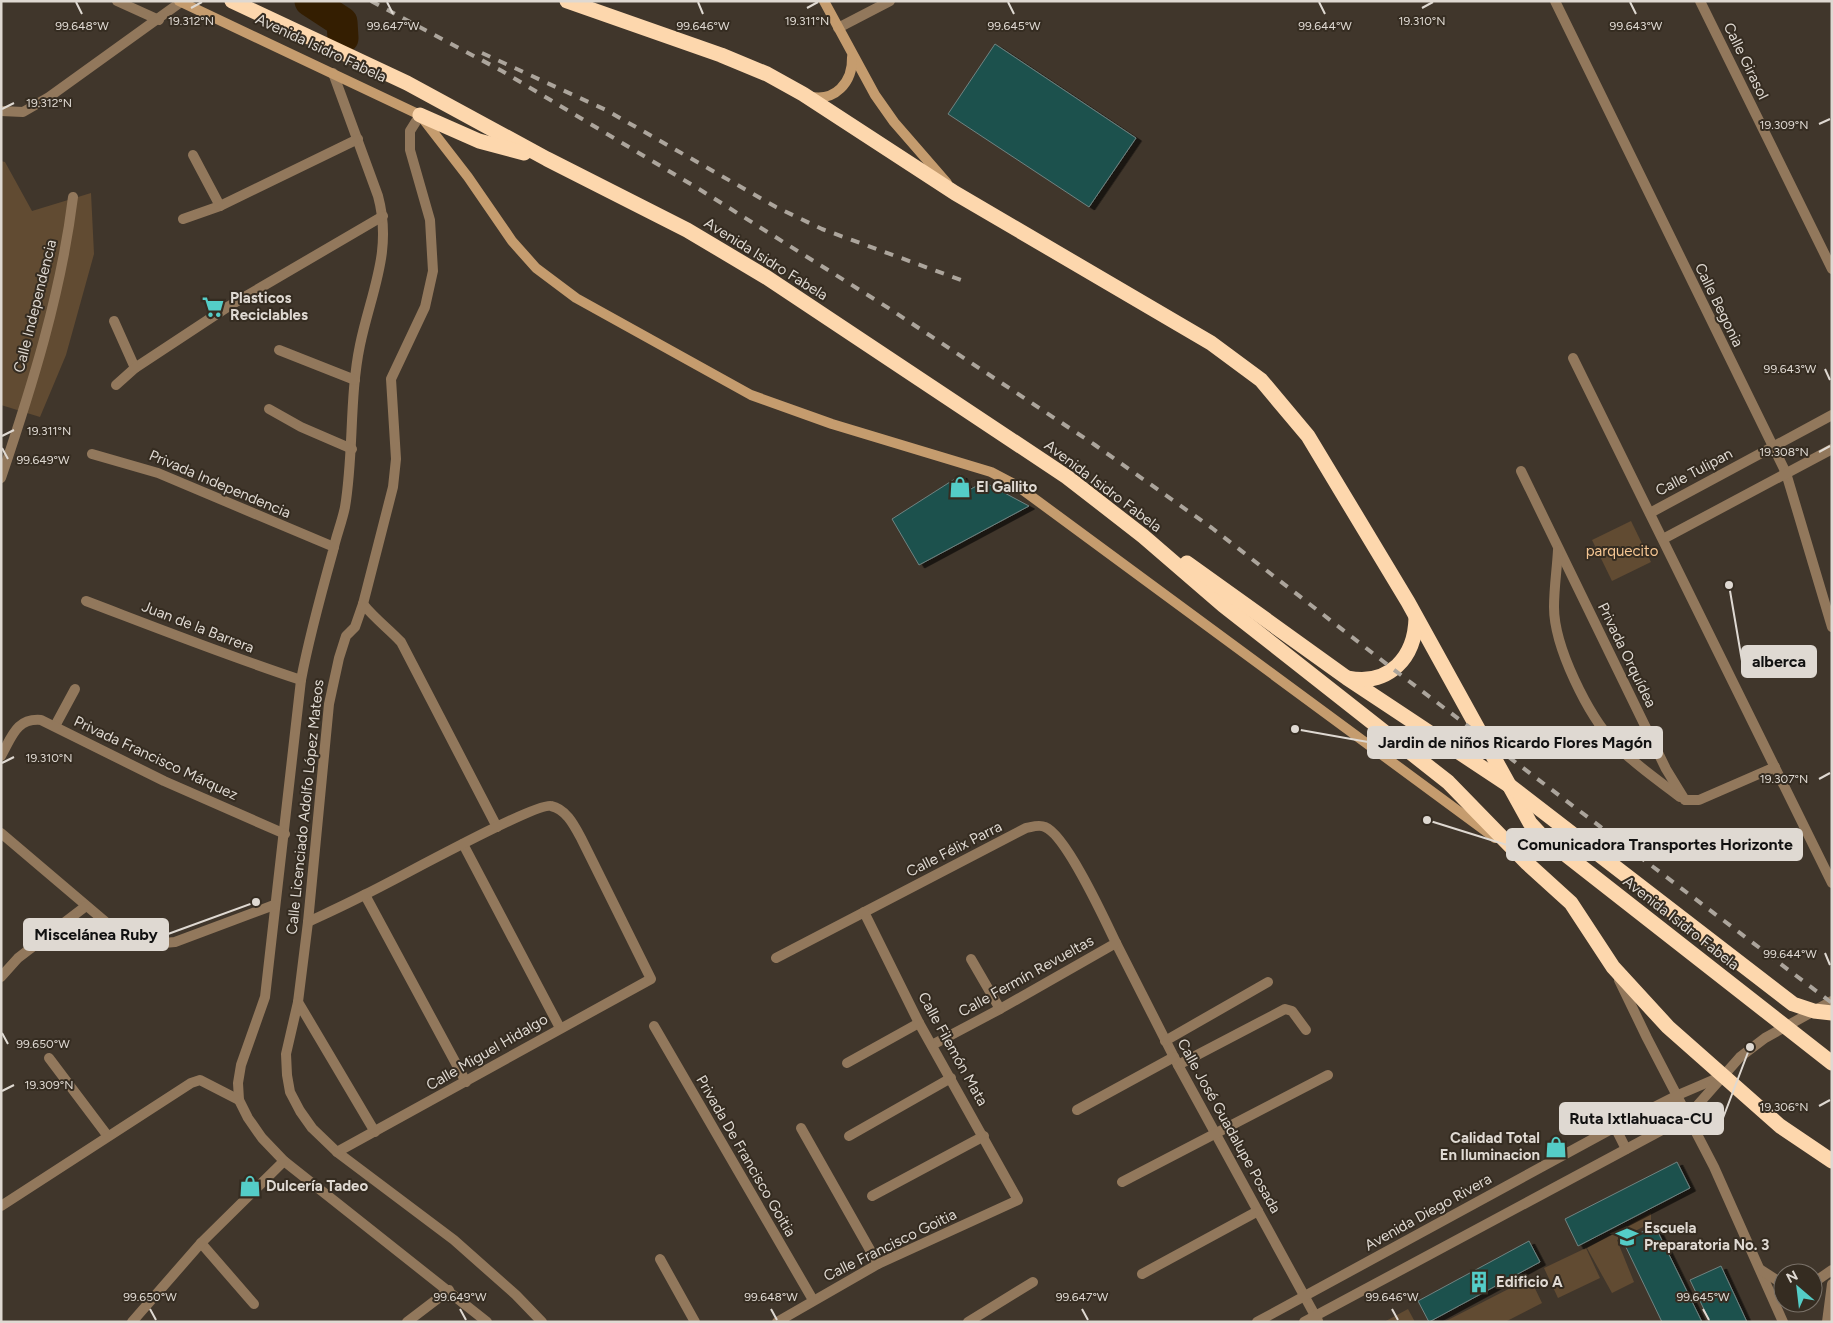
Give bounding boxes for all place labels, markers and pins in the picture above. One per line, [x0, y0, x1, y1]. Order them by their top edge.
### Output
place label: Plasticos Reciclables [230, 289, 308, 324]
supermarket icon: Plasticos Reciclables [200, 294, 226, 320]
shop icon: El Gallito [947, 474, 973, 500]
place label: El Gallito [976, 478, 1037, 496]
callout: alberca [1742, 646, 1816, 677]
callout: Jardin de niños Ricardo Flores Magón [1368, 727, 1662, 758]
callout: Comunicadora Transportes Horizonte [1507, 829, 1802, 860]
callout: Miscelánea Ruby [24, 919, 168, 950]
callout: Ruta Ixtlahuaca-CU [1560, 1103, 1723, 1134]
place label: Calidad Total En Iluminacion [1440, 1129, 1540, 1164]
shop icon: Calidad Total En Iluminacion [1543, 1134, 1569, 1160]
shop icon: Dulcería Tadeo [237, 1173, 263, 1199]
place label: Dulcería Tadeo [266, 1177, 368, 1195]
place label: Escuela Preparatoria No. 3 [1644, 1219, 1769, 1254]
school or university icon: Escuela Preparatoria No. 3 [1614, 1224, 1640, 1250]
building icon: Edificio A [1466, 1269, 1492, 1295]
place label: Edificio A [1496, 1273, 1563, 1291]

